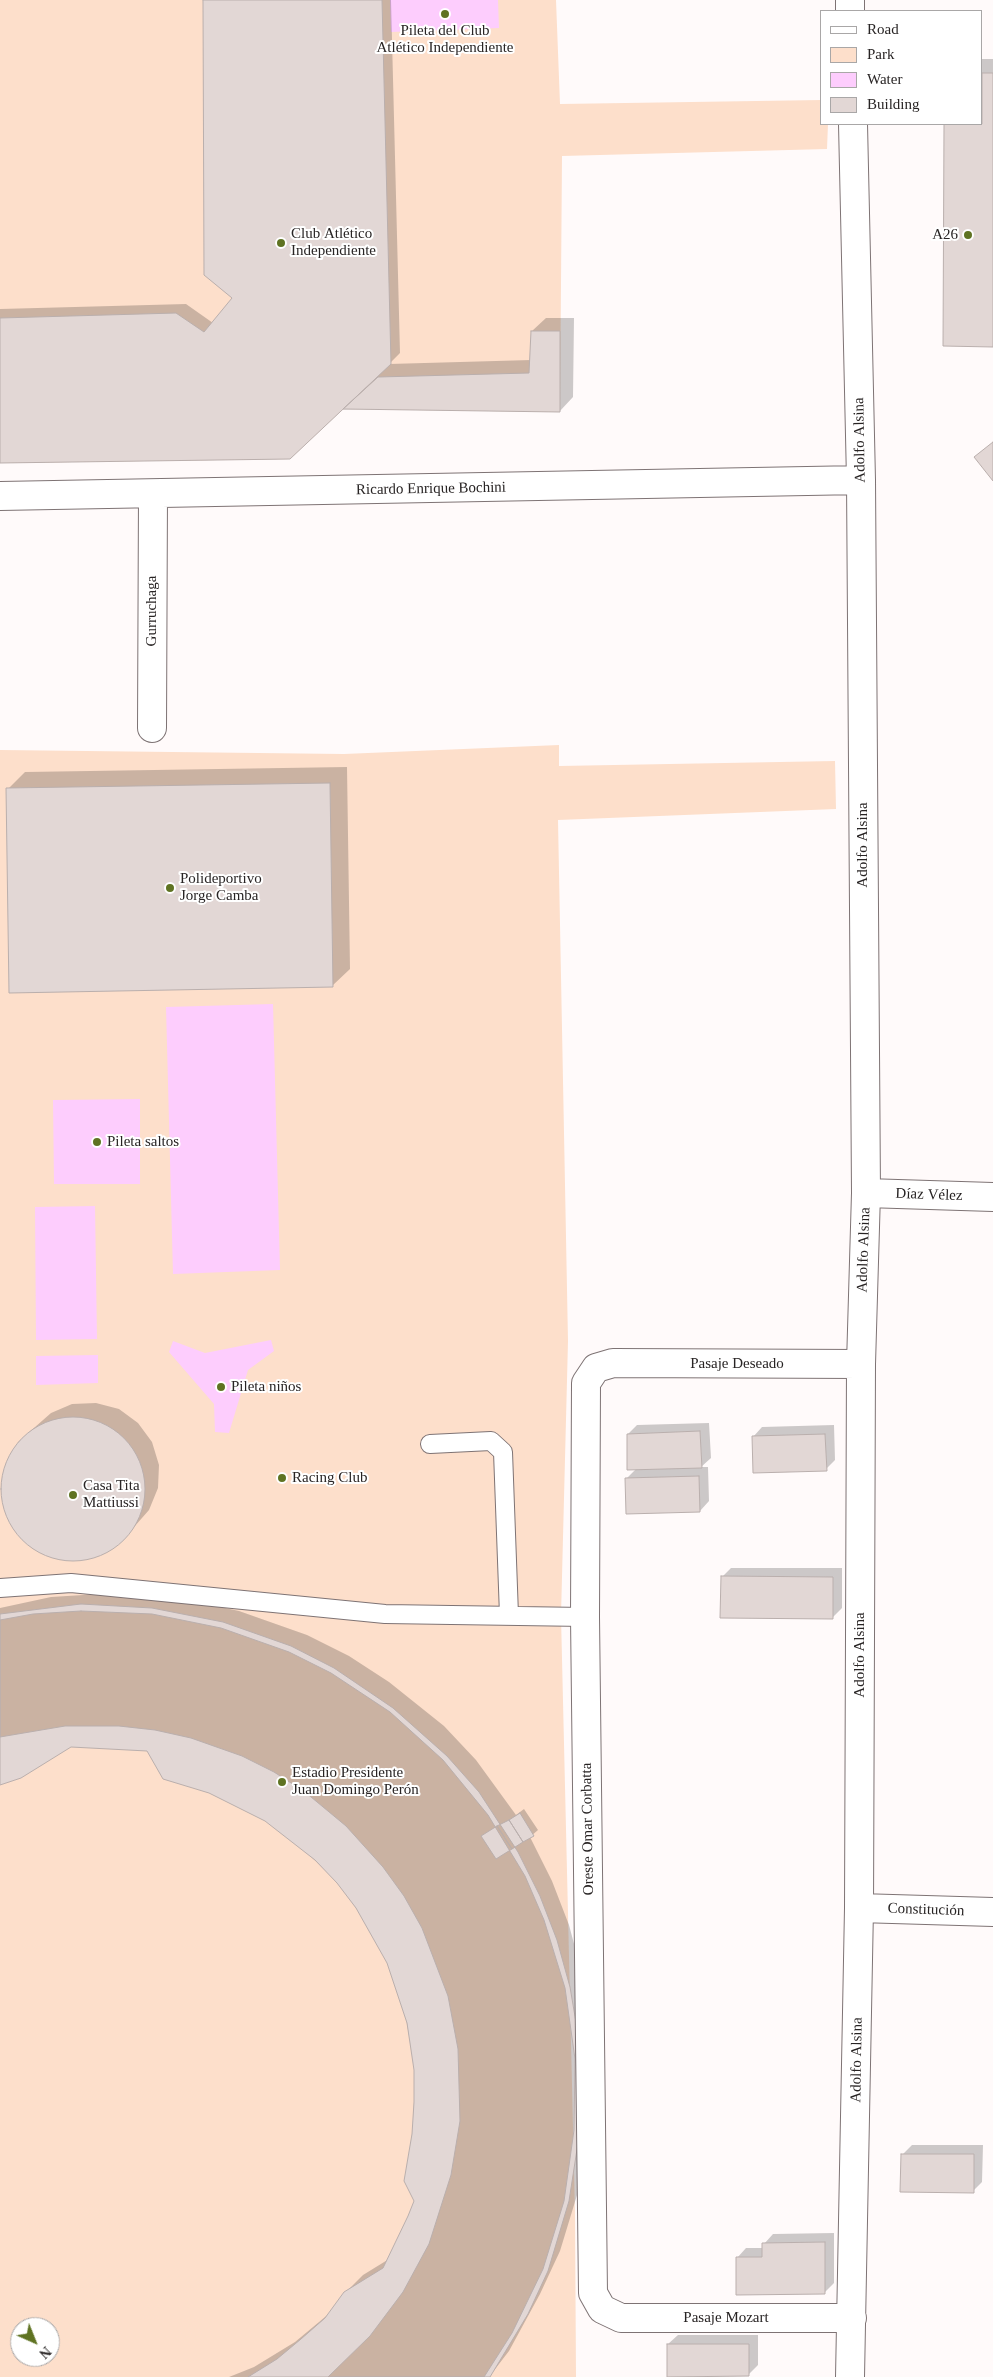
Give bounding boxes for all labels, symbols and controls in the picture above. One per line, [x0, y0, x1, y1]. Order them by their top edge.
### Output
marker: Pileta del Club Atlético Independiente [439, 8, 451, 20]
legend [820, 10, 983, 125]
text: Road [867, 21, 899, 37]
place label: Pileta del Club Atlético Independiente [376, 22, 514, 57]
text: Park [867, 46, 895, 62]
text: Water [867, 71, 902, 87]
text: Building [867, 96, 920, 112]
place label: Club Atlético Independiente [291, 225, 376, 260]
place label: A26 [932, 226, 958, 244]
marker: A26 [962, 229, 974, 241]
marker: Club Atlético Independiente [275, 237, 287, 249]
street label: Adolfo Alsina [850, 397, 870, 483]
street label: Ricardo Enrique Bochini [356, 479, 506, 499]
street label: Gurruchaga [143, 576, 161, 646]
street label: Adolfo Alsina [854, 802, 872, 888]
place label: Polideportivo Jorge Camba [180, 870, 262, 905]
marker: Polideportivo Jorge Camba [164, 882, 176, 894]
place label: Pileta saltos [107, 1133, 179, 1151]
marker: Pileta saltos [91, 1136, 103, 1148]
street label: Díaz Vélez [895, 1185, 963, 1205]
street label: Adolfo Alsina [854, 1207, 874, 1293]
street label: Pasaje Deseado [690, 1355, 784, 1373]
place label: Pileta niños [231, 1378, 301, 1396]
marker: Pileta niños [215, 1381, 227, 1393]
place label: Racing Club [292, 1469, 367, 1487]
marker: Racing Club [276, 1472, 288, 1484]
place label: Casa Tita Mattiussi [83, 1477, 140, 1512]
marker: Casa Tita Mattiussi [67, 1489, 79, 1501]
street label: Adolfo Alsina [851, 1612, 869, 1698]
street label: Oreste Omar Corbatta [578, 1763, 598, 1895]
place label: Estadio Presidente Juan Domingo Perón [292, 1764, 419, 1799]
marker: Estadio Presidente Juan Domingo Perón [276, 1776, 288, 1788]
street label: Constitución [887, 1900, 965, 1920]
street label: Adolfo Alsina [847, 2017, 867, 2103]
street label: Pasaje Mozart [683, 2309, 769, 2327]
north arrow [10, 2317, 60, 2367]
text: N [36, 2344, 54, 2361]

